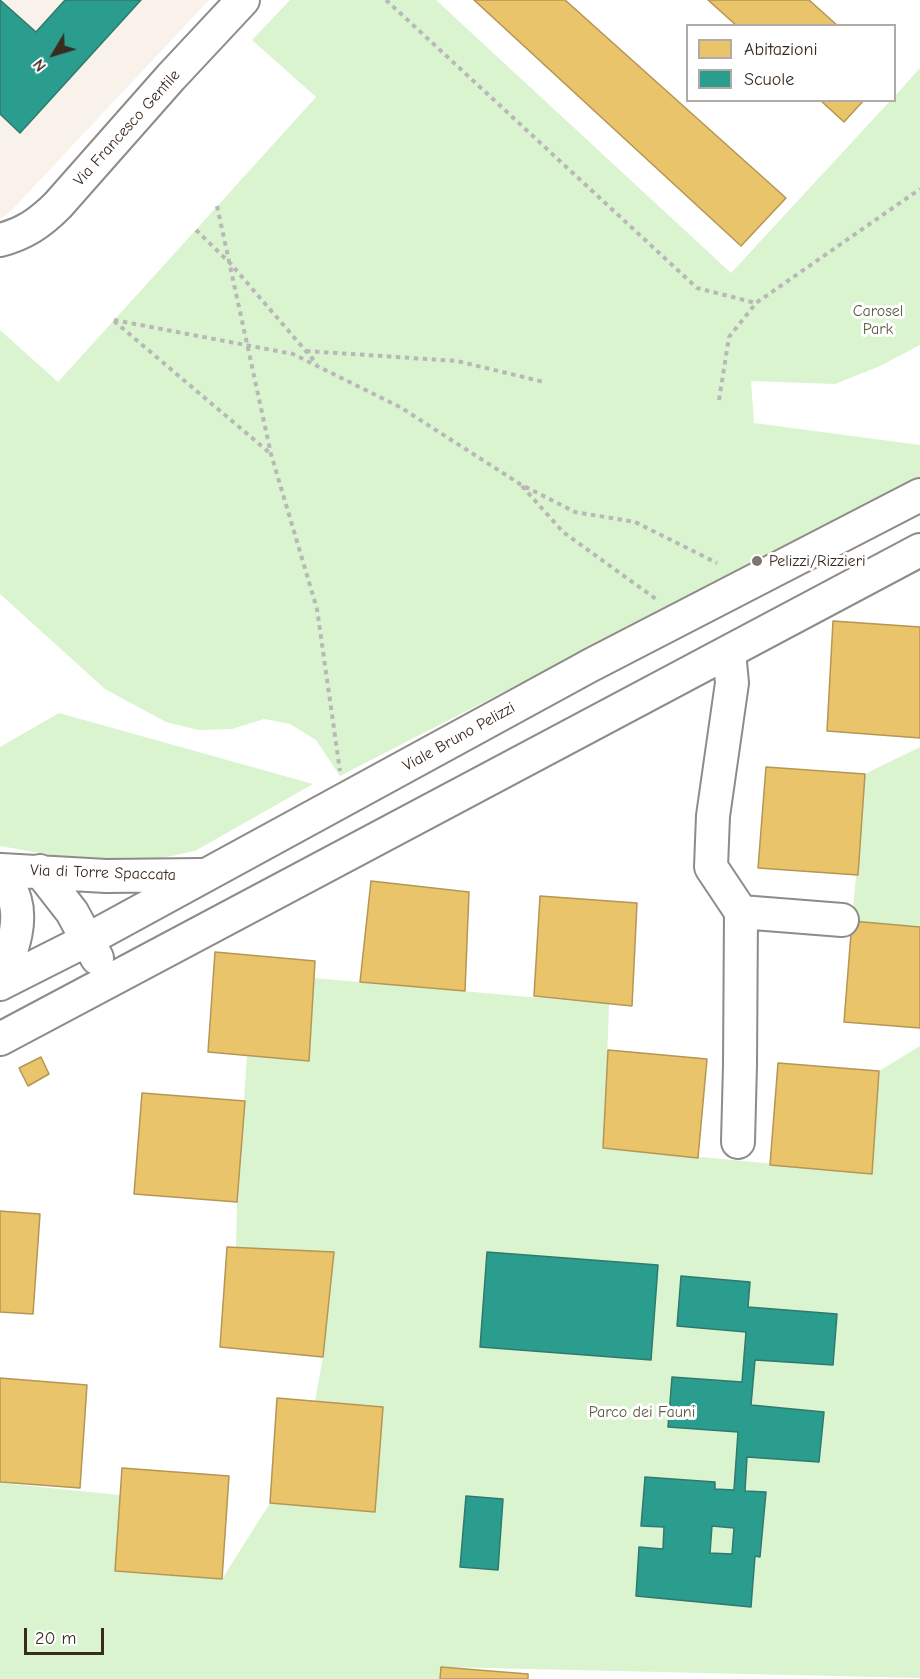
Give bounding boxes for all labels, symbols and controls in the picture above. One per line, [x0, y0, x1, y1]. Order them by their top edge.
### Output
north arrow [24, 24, 84, 84]
legend [686, 24, 896, 102]
text: Abitazioni [744, 39, 818, 60]
text: N [30, 55, 50, 75]
street label: Via Francesco Gentile [70, 66, 184, 190]
text: Scuole [744, 69, 794, 90]
park label: Carosel Park [853, 301, 903, 339]
place label: Pelizzi/Rizzieri [769, 551, 866, 571]
marker: Pelizzi/Rizzieri [750, 554, 764, 568]
street label: Viale Bruno Pelizzi [400, 698, 518, 776]
street label: Via di Torre Spaccata [30, 861, 176, 885]
park label: Parco dei Fauni [589, 1402, 695, 1422]
scale bar [27, 1616, 106, 1654]
text: 20 m [35, 1628, 76, 1649]

